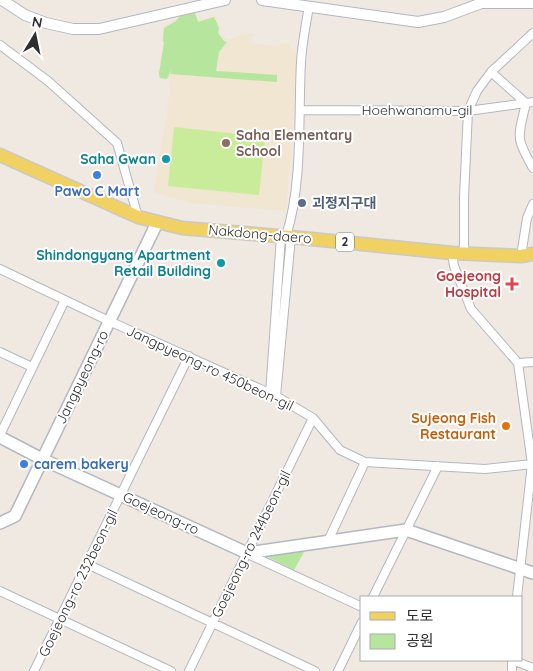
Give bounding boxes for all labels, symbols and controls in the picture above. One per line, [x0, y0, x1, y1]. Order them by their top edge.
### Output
north arrow [10, 10, 60, 60]
text: N [31, 12, 44, 32]
street label: Hoehwanamu-gil [361, 101, 473, 119]
place label: Saha Elementary School [236, 126, 352, 160]
marker: Saha Elementary School [220, 137, 232, 149]
place label: Saha Gwan [80, 150, 156, 168]
marker: Saha Gwan [160, 153, 172, 165]
marker: Pawo C Mart [91, 169, 103, 181]
place label: Pawo C Mart [54, 182, 140, 200]
place label: 괴정지구대 [312, 194, 376, 212]
marker: 괴정지구대 [296, 197, 308, 209]
street label: Nakdong-daero [208, 221, 312, 247]
road number: 2 [336, 232, 354, 252]
place label: Shindongyang Apartment Retail Building [36, 246, 211, 280]
marker: Shindongyang Apartment Retail Building [215, 257, 227, 269]
place label: Goejeong Hospital [436, 267, 501, 301]
marker: Goejeong Hospital [505, 277, 519, 291]
street label: Jangpyeong-ro 450beon-gil [123, 321, 297, 415]
street label: Jangpyeong-ro [52, 327, 112, 427]
place label: Sujeong Fish Restaurant [411, 409, 496, 443]
marker: Sujeong Fish Restaurant [500, 420, 512, 432]
place label: carem bakery [34, 455, 129, 473]
marker: carem bakery [18, 458, 30, 470]
street label: Goejeong-ro 244beon-gil [208, 467, 294, 621]
street label: Goejeong-ro [120, 487, 202, 539]
street label: Goejeong-ro 232beon-gil [34, 506, 122, 660]
legend [360, 596, 523, 661]
text: 도로 [406, 606, 434, 625]
text: 공원 [406, 631, 434, 650]

